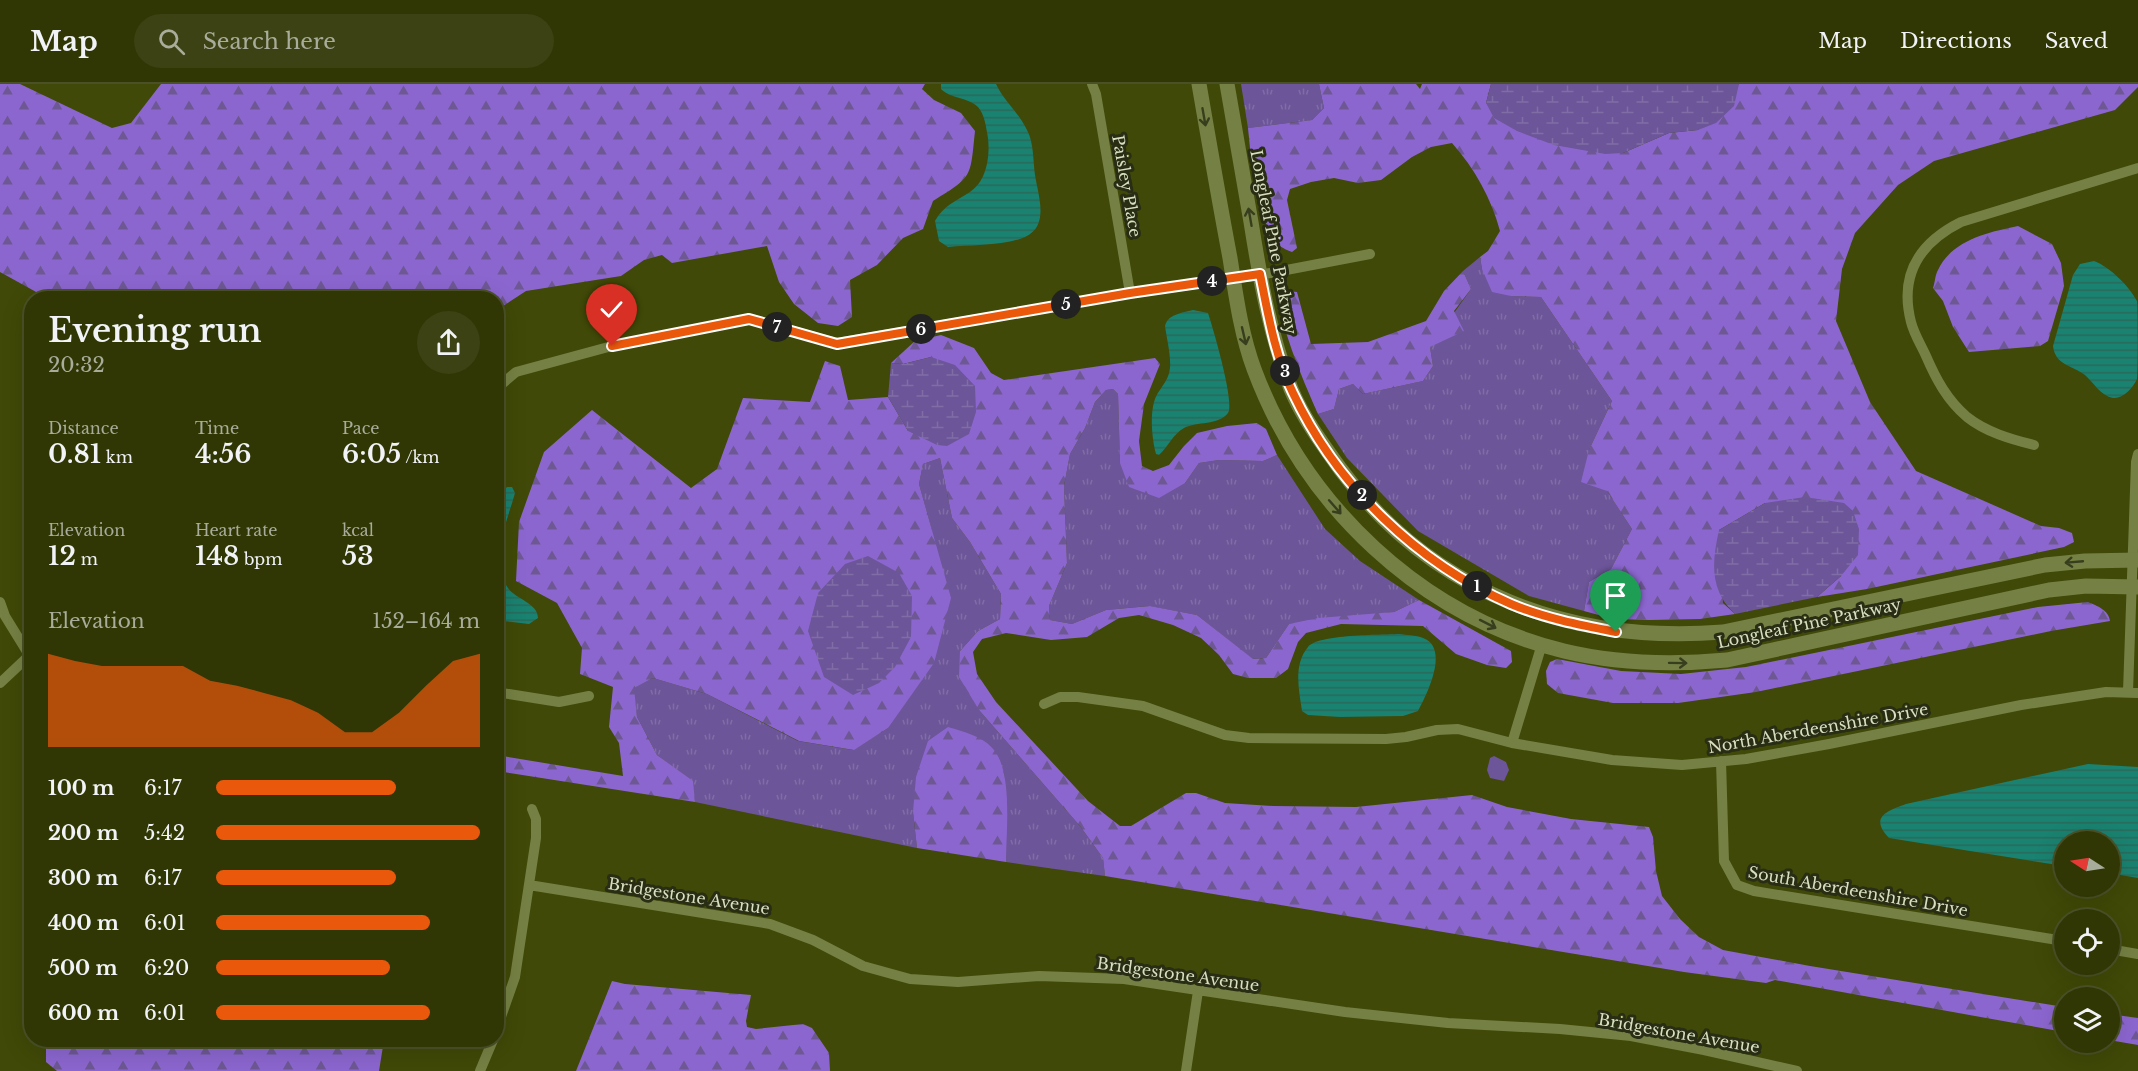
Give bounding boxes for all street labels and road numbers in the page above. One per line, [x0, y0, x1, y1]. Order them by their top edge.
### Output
street label: Paisley Place [1108, 133, 1146, 239]
street label: Longleaf Pine Parkway [1246, 148, 1302, 337]
street label: Longleaf Pine Parkway [1715, 594, 1904, 652]
street label: North Aberdeenshire Drive [1706, 699, 1930, 757]
street label: South Aberdeenshire Drive [1747, 862, 1969, 920]
street label: Bridgestone Avenue [607, 873, 771, 919]
street label: Bridgestone Avenue [1096, 953, 1260, 995]
street label: Bridgestone Avenue [1597, 1009, 1761, 1057]

